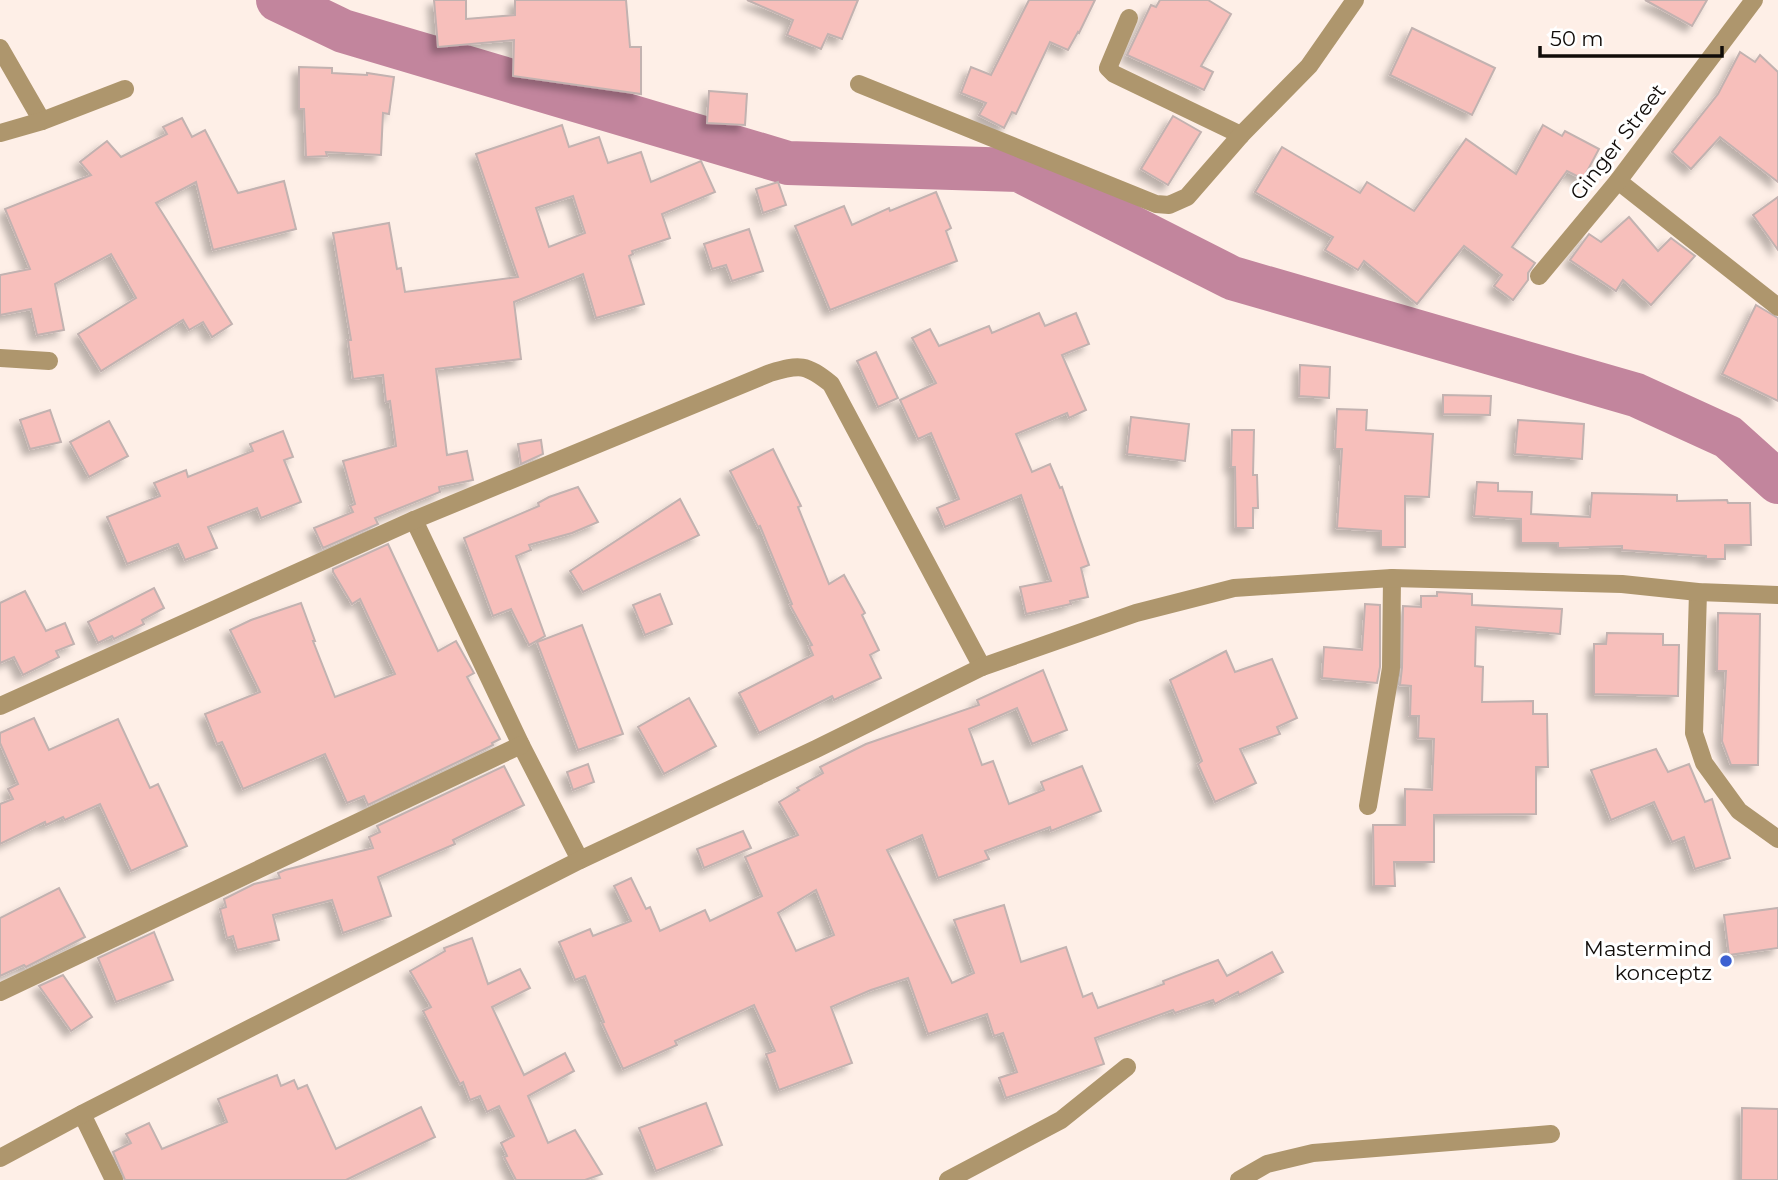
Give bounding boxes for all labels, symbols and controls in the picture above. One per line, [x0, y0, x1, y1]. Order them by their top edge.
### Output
scale bar [1540, 14, 1722, 58]
text: 50 m [1550, 26, 1604, 51]
street label: Ginger Street [1564, 79, 1671, 205]
place label: Mastermind konceptz [1584, 936, 1712, 985]
marker: Mastermind konceptz [1718, 953, 1734, 969]

